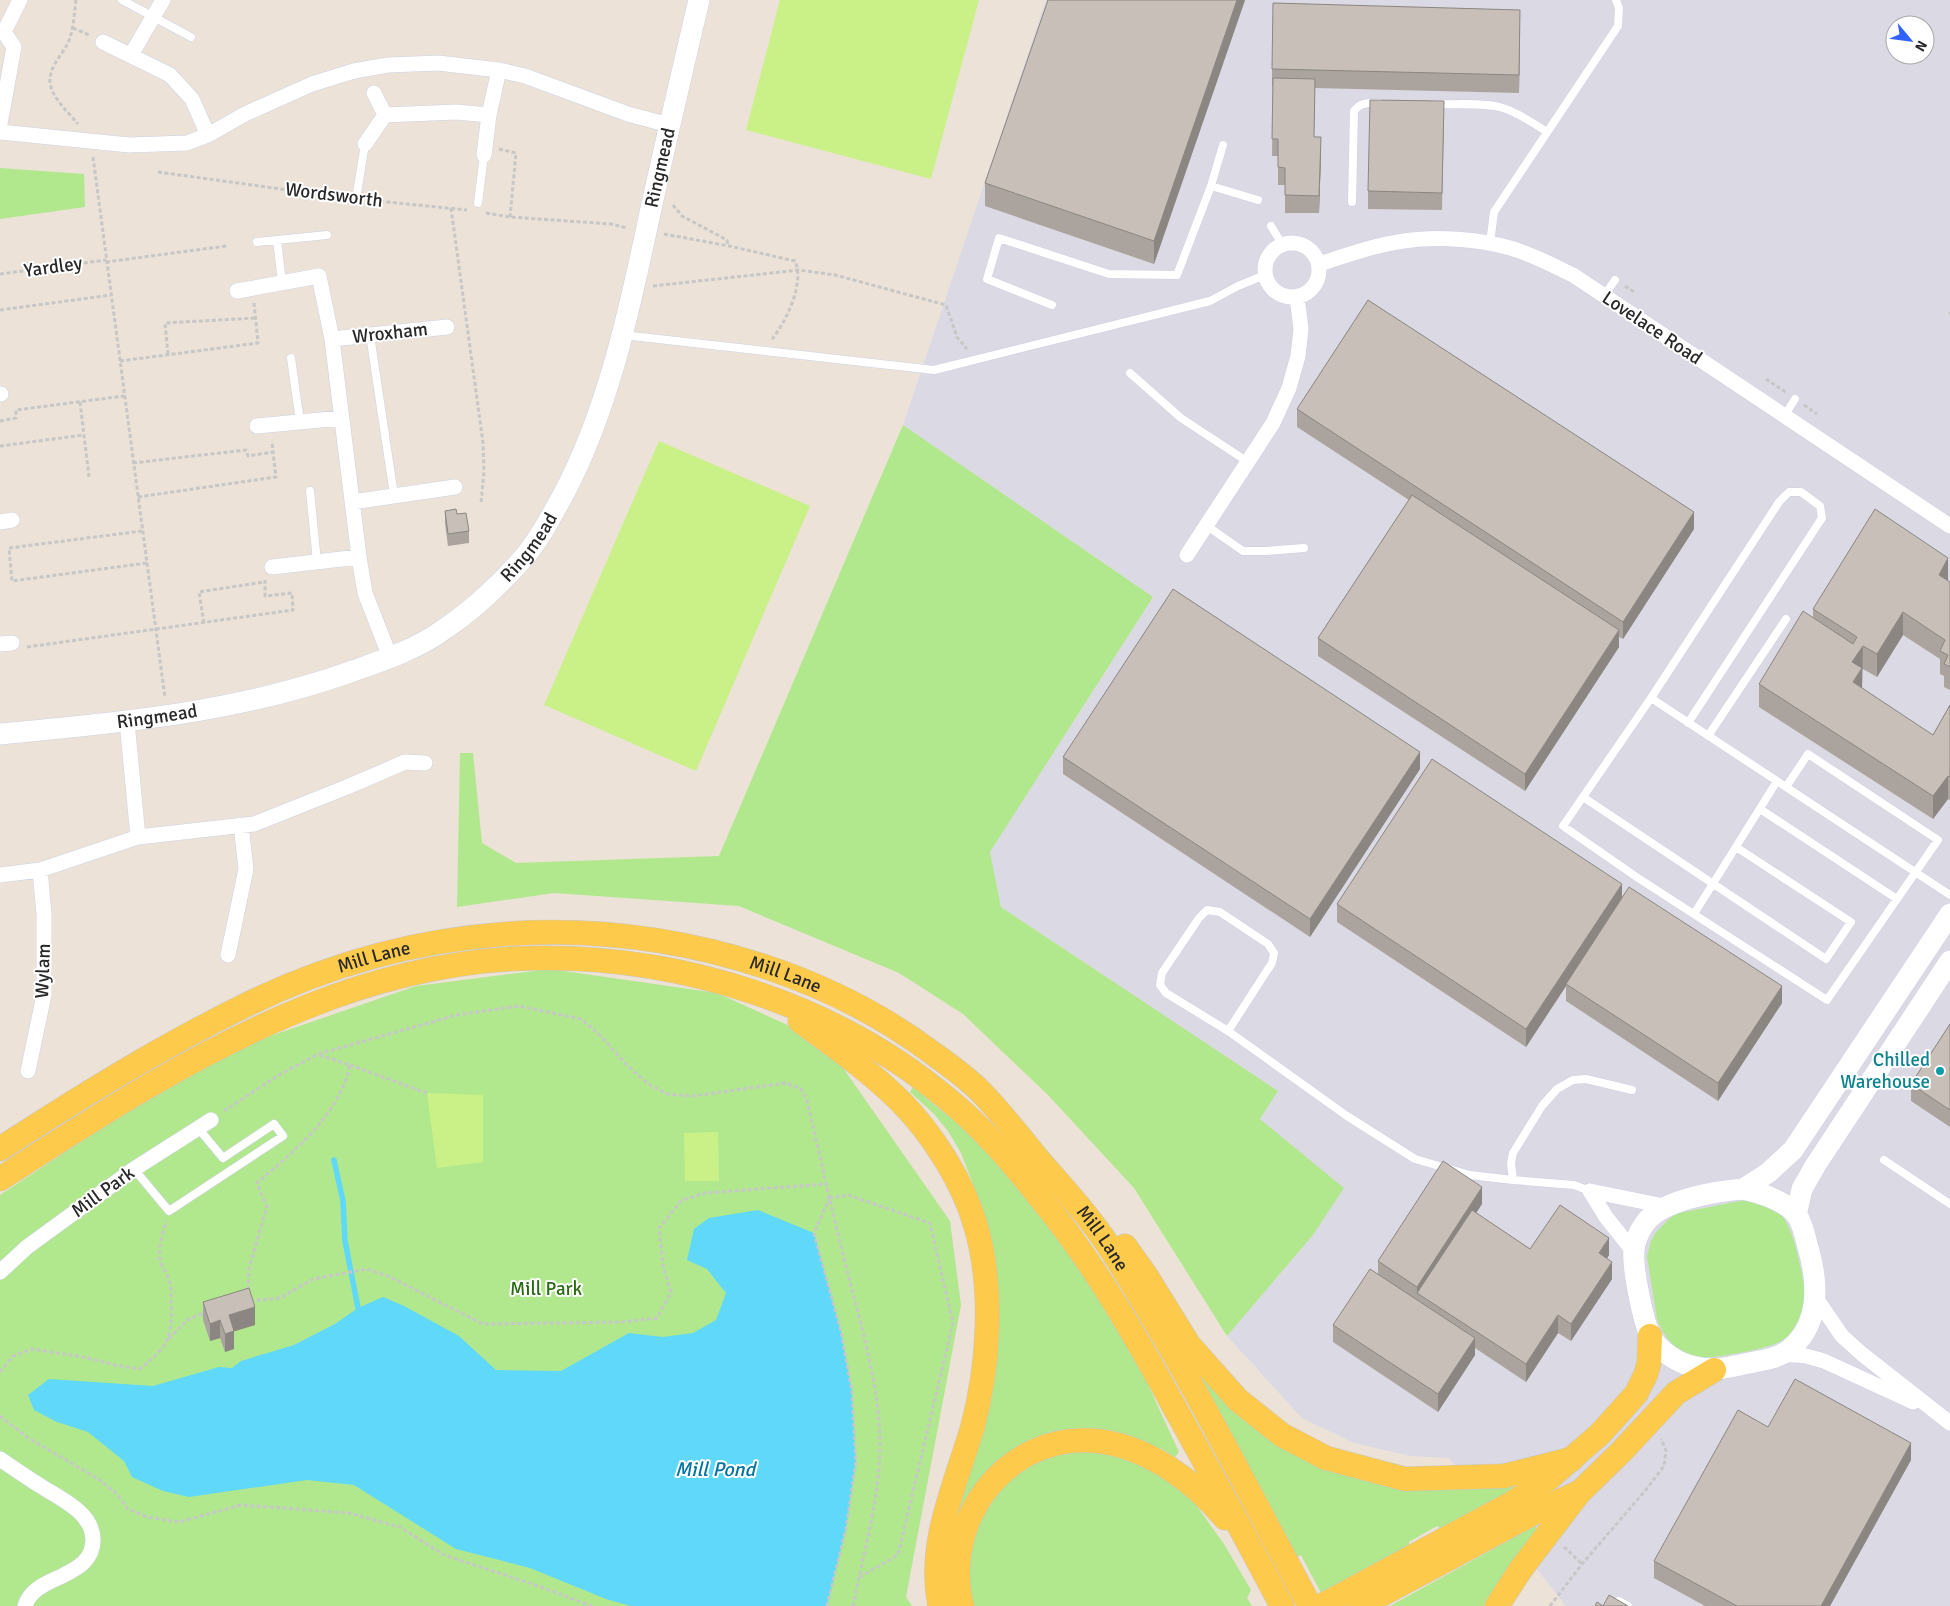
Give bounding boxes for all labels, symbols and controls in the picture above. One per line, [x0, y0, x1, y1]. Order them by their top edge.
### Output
north arrow [1885, 15, 1935, 65]
text: N [1911, 38, 1931, 54]
street label: Ringmead [640, 126, 681, 210]
street label: Wordsworth [284, 177, 384, 213]
street label: Yardley [22, 251, 84, 283]
street label: Lovelace Road [1597, 286, 1707, 370]
street label: Wroxham [351, 317, 429, 349]
street label: Ringmead [495, 508, 563, 587]
street label: Ringmead [115, 699, 199, 734]
street label: Mill Lane [334, 936, 413, 979]
street label: Wylam [30, 943, 56, 999]
street label: Mill Lane [747, 950, 825, 999]
place label: Chilled Warehouse [1840, 1048, 1930, 1094]
marker: Chilled Warehouse [1934, 1065, 1946, 1077]
street label: Mill Park [67, 1161, 140, 1223]
street label: Mill Lane [1071, 1201, 1134, 1276]
park label: Mill Park [510, 1277, 583, 1301]
water label: Mill Pond [675, 1457, 757, 1482]

